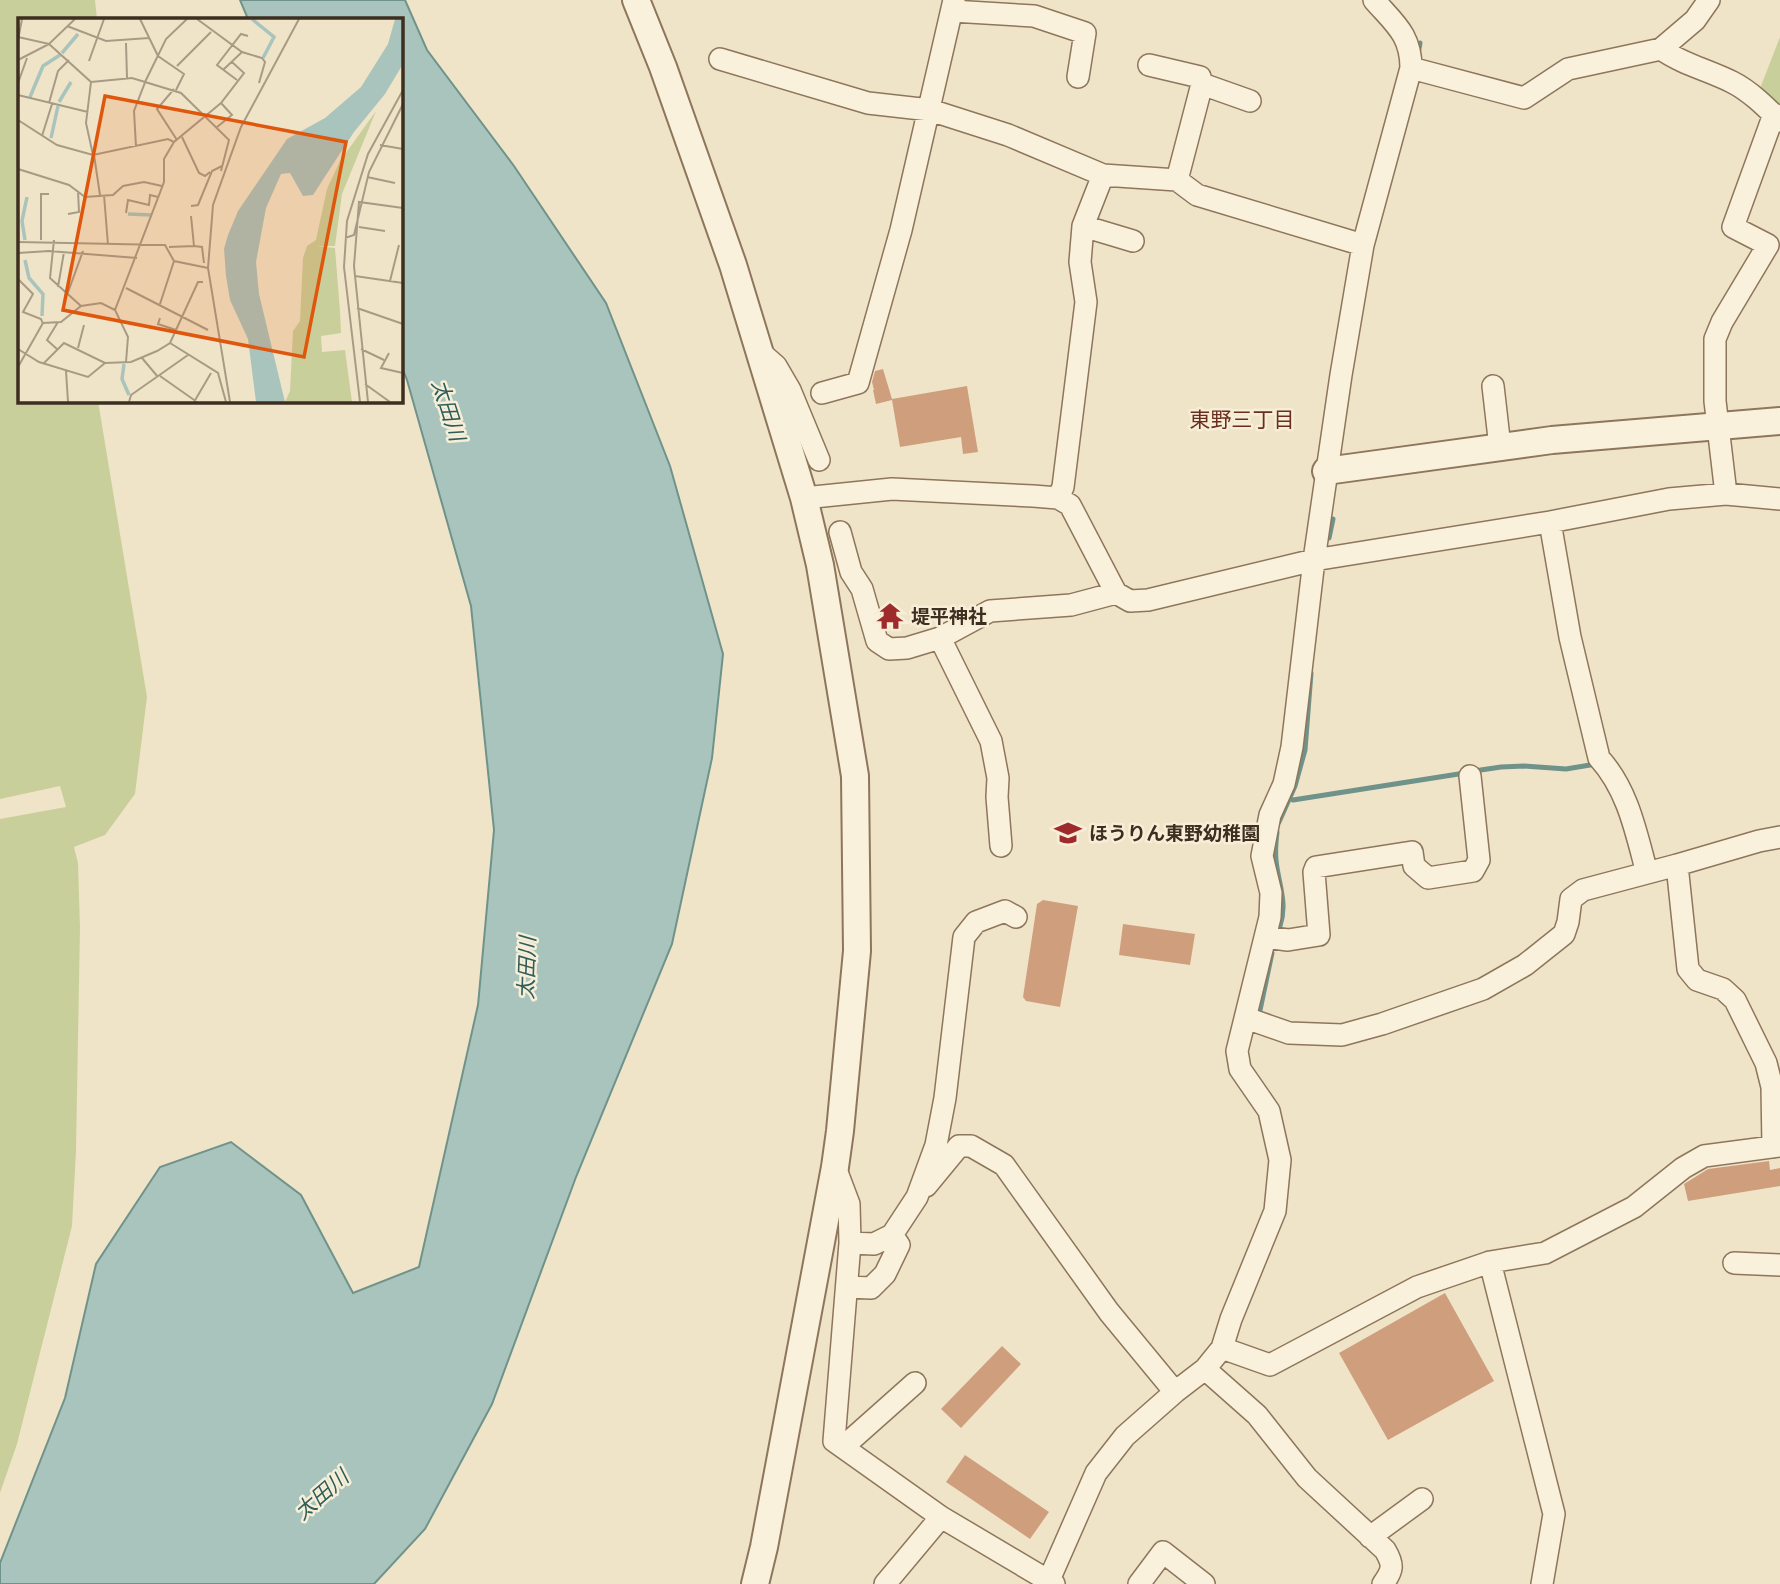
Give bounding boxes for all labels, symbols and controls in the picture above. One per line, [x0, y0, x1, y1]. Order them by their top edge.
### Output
inset map [18, 18, 402, 402]
water label: 太田川 [426, 376, 473, 446]
district label: 東野三丁目 [1190, 405, 1295, 433]
temple icon: 堤平神社 [875, 601, 905, 631]
place label: 堤平神社 [911, 603, 987, 629]
school or university icon: ほうりん東野幼稚園 [1053, 818, 1083, 848]
place label: ほうりん東野幼稚園 [1089, 820, 1260, 846]
water label: 太田川 [511, 934, 541, 1000]
water label: 太田川 [288, 1461, 355, 1525]

